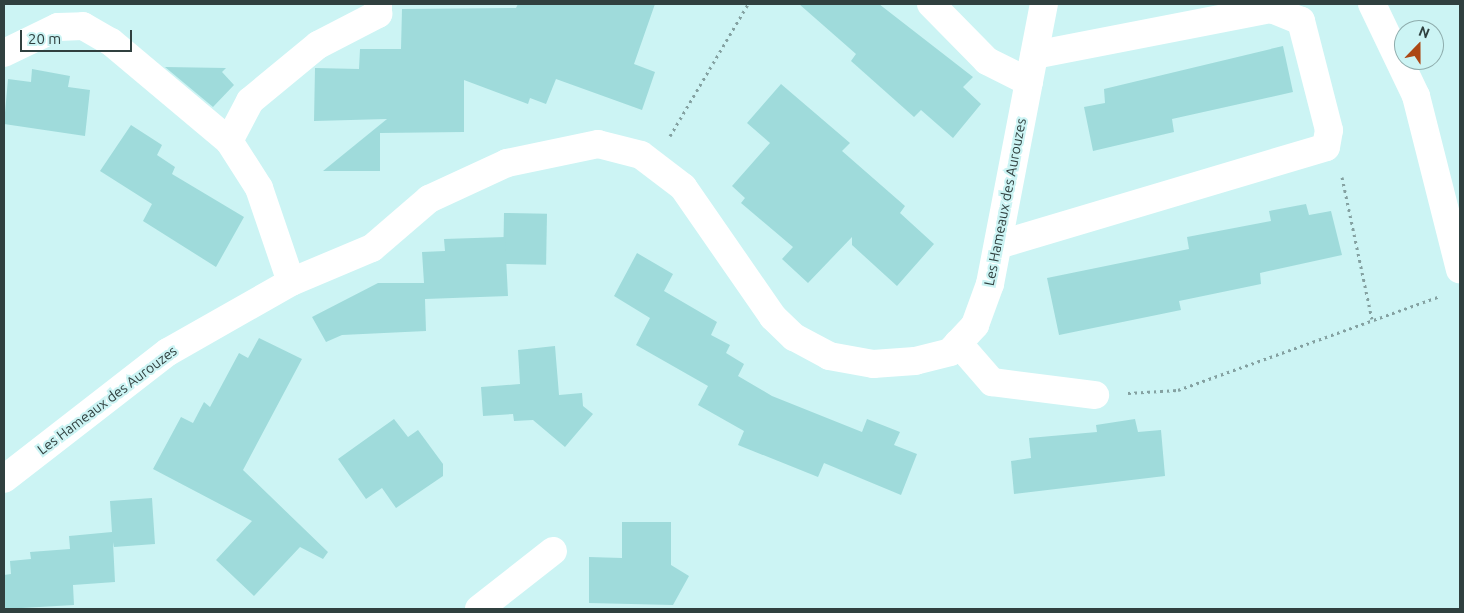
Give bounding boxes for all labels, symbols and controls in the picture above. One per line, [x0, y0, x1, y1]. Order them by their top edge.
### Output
scale bar [22, 20, 135, 52]
north arrow [1394, 20, 1444, 70]
text: N [1416, 23, 1432, 41]
text: 20 m [28, 30, 61, 47]
street label: Les Hameaux des Aurouzes [981, 117, 1029, 287]
street label: Les Hameaux des Aurouzes [34, 342, 180, 458]

